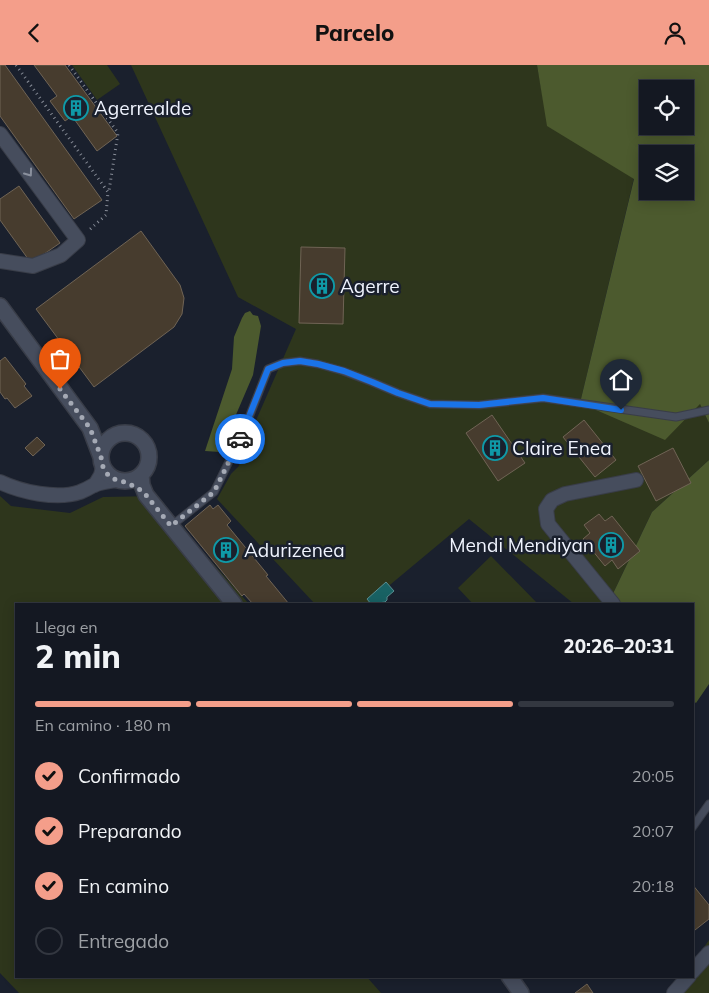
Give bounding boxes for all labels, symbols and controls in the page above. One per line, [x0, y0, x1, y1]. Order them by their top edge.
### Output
icon: back [20, 19, 48, 47]
text: Parcelo [315, 19, 394, 47]
icon: person [661, 19, 689, 47]
map controls [639, 80, 694, 200]
button: locate [639, 80, 694, 135]
building icon: Agerrealde [63, 95, 89, 121]
place label: Agerrealde [94, 96, 191, 120]
button: layers [639, 145, 694, 200]
one-way arrow [23, 167, 32, 177]
building icon: Agerre [309, 273, 335, 299]
place label: Agerre [340, 274, 400, 298]
pin [39, 338, 81, 389]
icon: bag [46, 345, 74, 373]
pin [600, 359, 642, 410]
icon: home [607, 366, 635, 394]
courier [215, 414, 265, 464]
icon: car [226, 425, 254, 453]
building icon: Claire Enea [482, 435, 508, 461]
place label: Claire Enea [512, 436, 612, 460]
building icon: Mendi Mendiyan [598, 532, 624, 558]
place label: Mendi Mendiyan [449, 533, 594, 557]
building icon: Adurizenea [213, 537, 239, 563]
place label: Adurizenea [244, 538, 345, 562]
text: Llega en [35, 617, 98, 637]
text: 20:26–20:31 [563, 634, 674, 658]
text: 2 min [35, 636, 121, 676]
text: En camino · 180 m [35, 715, 171, 735]
icon: check [35, 762, 63, 790]
text: Confirmado [78, 764, 180, 788]
text: 20:05 [632, 766, 674, 786]
icon: check [35, 817, 63, 845]
text: Preparando [78, 819, 182, 843]
text: 20:07 [632, 821, 674, 841]
icon: check [35, 872, 63, 900]
text: En camino [78, 874, 169, 898]
text: 20:18 [632, 876, 674, 896]
text: Entregado [78, 929, 169, 953]

